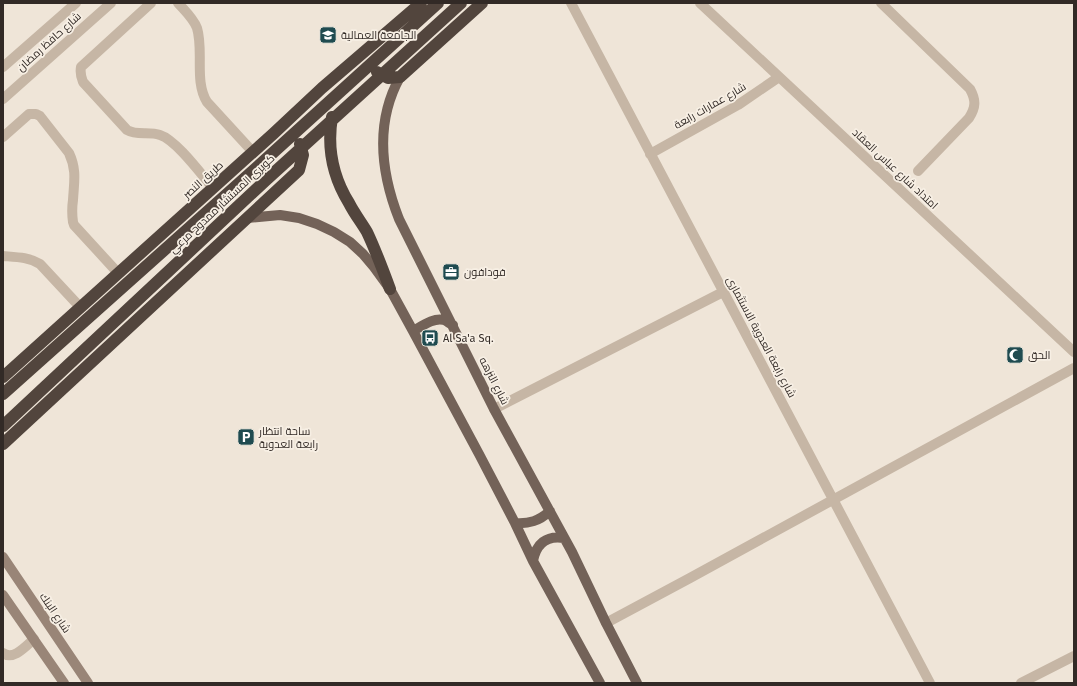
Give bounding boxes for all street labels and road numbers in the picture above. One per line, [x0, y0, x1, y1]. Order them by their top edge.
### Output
street label: شارع حافظ رمضان [14, 10, 84, 75]
street label: شارع عمارات رابعة [672, 80, 749, 133]
street label: امتداد شارع عباس العقاد [849, 126, 941, 213]
street label: كوبرى المستشار ممدوح مرعي [167, 152, 279, 258]
street label: طريق النصر [179, 159, 226, 202]
street label: شارع رابعة العدوية الاستثمارى [723, 274, 799, 400]
street label: شارع النزهه [476, 355, 512, 408]
street label: شارع البنك [36, 590, 73, 636]

